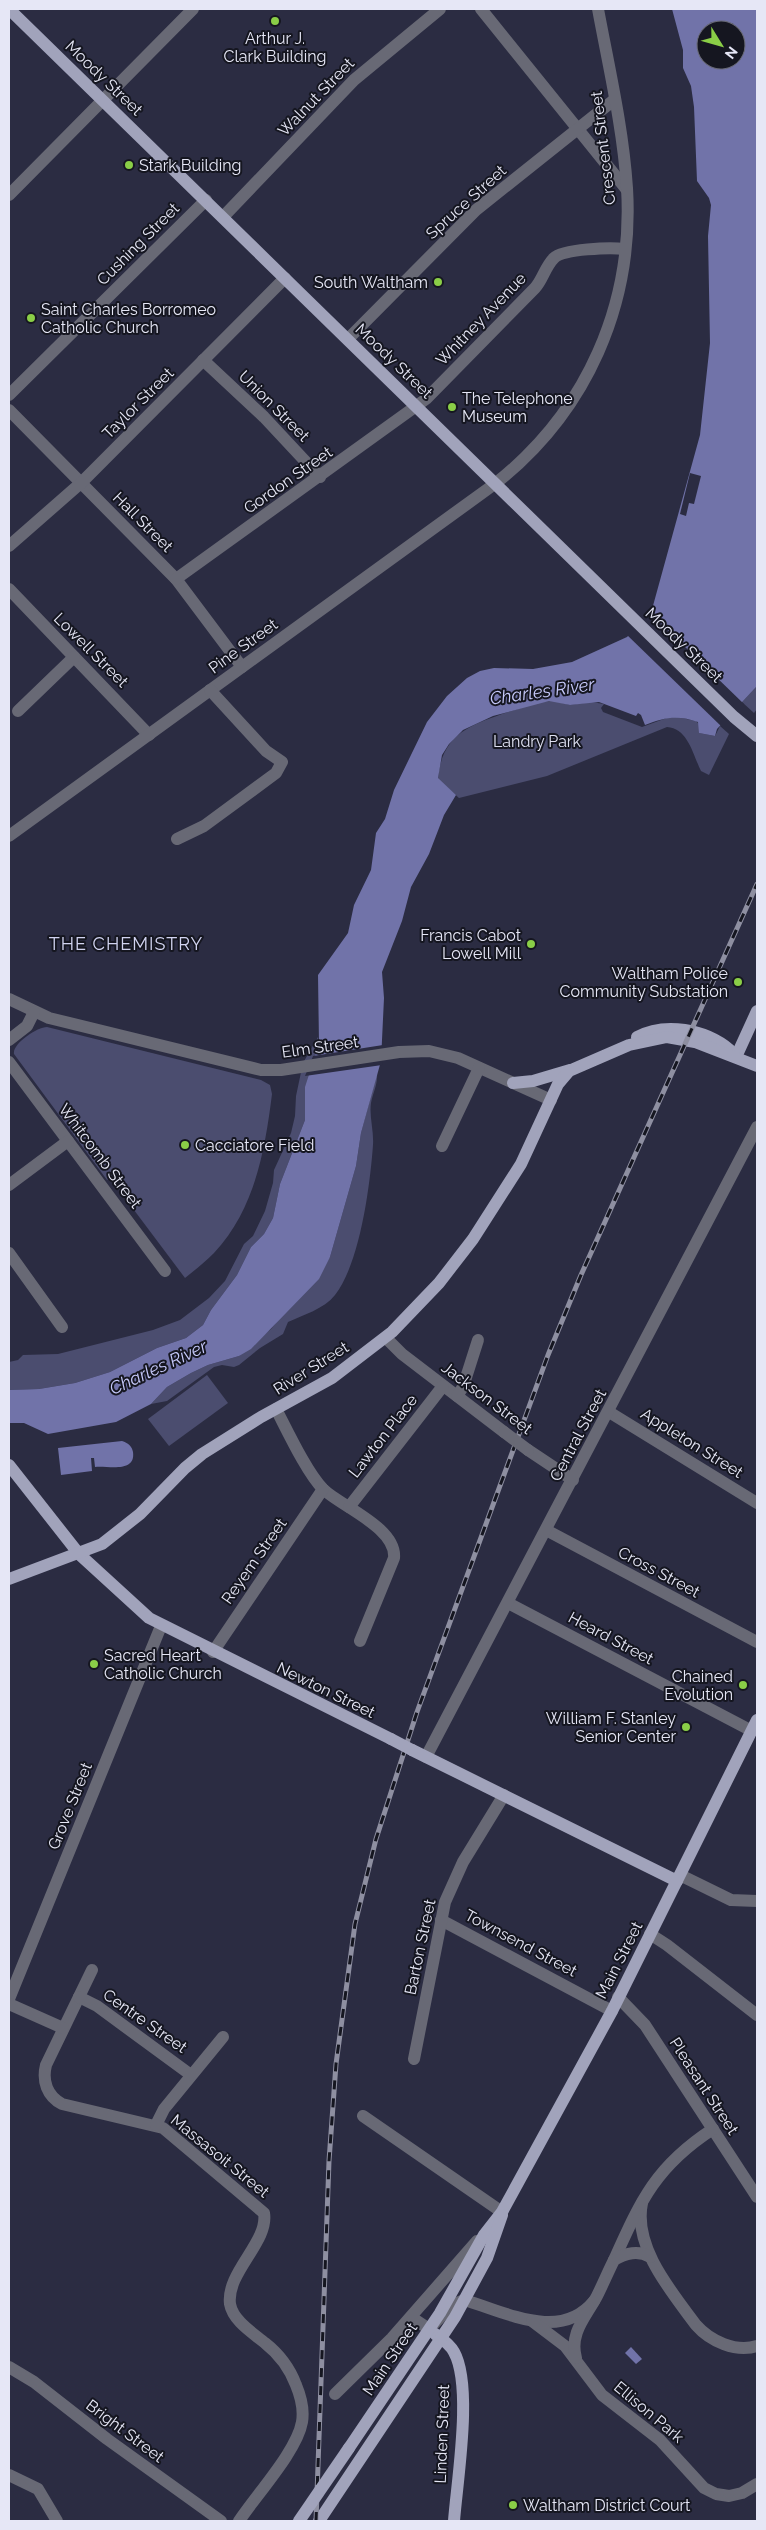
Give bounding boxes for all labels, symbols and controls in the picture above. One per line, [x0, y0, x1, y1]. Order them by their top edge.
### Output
marker: Arthur J. Clark Building [269, 15, 281, 27]
north arrow [696, 20, 746, 70]
place label: Arthur J. Clark Building [224, 29, 326, 66]
street label: Moody Street [62, 37, 147, 120]
text: N [722, 44, 741, 62]
street label: Walnut Street [274, 53, 359, 140]
street label: Crescent Street [587, 89, 619, 206]
place label: Stark Building [139, 156, 241, 175]
marker: Stark Building [123, 159, 135, 171]
street label: Spruce Street [422, 161, 510, 243]
street label: Cushing Street [93, 198, 184, 289]
street label: Whitney Avenue [432, 269, 530, 369]
place label: South Waltham [314, 273, 428, 292]
marker: South Waltham [432, 276, 444, 288]
place label: Saint Charles Borromeo Catholic Church [41, 300, 216, 337]
marker: Saint Charles Borromeo Catholic Church [25, 312, 37, 324]
street label: Moody Street [352, 320, 437, 403]
street label: Taylor Street [98, 363, 178, 443]
street label: Union Street [235, 367, 314, 446]
place label: The Telephone Museum [462, 389, 573, 426]
marker: The Telephone Museum [446, 401, 458, 413]
street label: Gordon Street [240, 442, 336, 517]
street label: Hall Street [109, 488, 177, 556]
street label: Moody Street [642, 604, 727, 687]
street label: Lowell Street [50, 609, 133, 692]
street label: Pine Street [205, 614, 282, 677]
water label: Charles River [488, 673, 597, 709]
park label: Landry Park [493, 732, 581, 751]
place label: Francis Cabot Lowell Mill [420, 926, 522, 963]
district label: THE CHEMISTRY [49, 933, 203, 954]
marker: Francis Cabot Lowell Mill [525, 938, 537, 950]
place label: Waltham Police Community Substation [560, 964, 728, 1001]
marker: Waltham Police Community Substation [732, 976, 744, 988]
street label: Elm Street [280, 1032, 360, 1062]
street label: Whitcomb Street [54, 1100, 146, 1213]
place label: Cacciatore Field [195, 1136, 315, 1155]
marker: Cacciatore Field [179, 1139, 191, 1151]
water label: Charles River [106, 1335, 211, 1399]
street label: River Street [270, 1337, 353, 1399]
street label: Jackson Street [438, 1358, 537, 1439]
street label: Central Street [546, 1385, 611, 1484]
street label: Lawton Place [345, 1391, 421, 1481]
street label: Appleton Street [637, 1404, 747, 1482]
street label: Reyem Street [217, 1514, 291, 1608]
street label: Cross Street [615, 1543, 704, 1602]
street label: Heard Street [565, 1608, 657, 1669]
place label: Sacred Heart Catholic Church [104, 1646, 222, 1683]
marker: Sacred Heart Catholic Church [88, 1658, 100, 1670]
street label: Newton Street [274, 1658, 379, 1722]
place label: Chained Evolution [664, 1667, 733, 1704]
marker: Chained Evolution [737, 1679, 749, 1691]
place label: William F. Stanley Senior Center [546, 1709, 676, 1746]
marker: William F. Stanley Senior Center [680, 1721, 692, 1733]
street label: Grove Street [44, 1759, 96, 1852]
street label: Barton Street [401, 1897, 440, 1997]
street label: Townsend Street [462, 1905, 581, 1981]
street label: Main Street [591, 1918, 647, 2002]
street label: Centre Street [99, 1985, 191, 2057]
street label: Pleasant Street [666, 2034, 743, 2139]
street label: Massasoit Street [167, 2110, 274, 2202]
street label: Main Street [359, 2318, 422, 2399]
street label: Ellison Park [610, 2377, 688, 2447]
street label: Linden Street [431, 2383, 453, 2484]
street label: Bright Street [82, 2396, 168, 2467]
place label: Waltham District Court [523, 2496, 691, 2515]
marker: Waltham District Court [507, 2499, 519, 2511]

